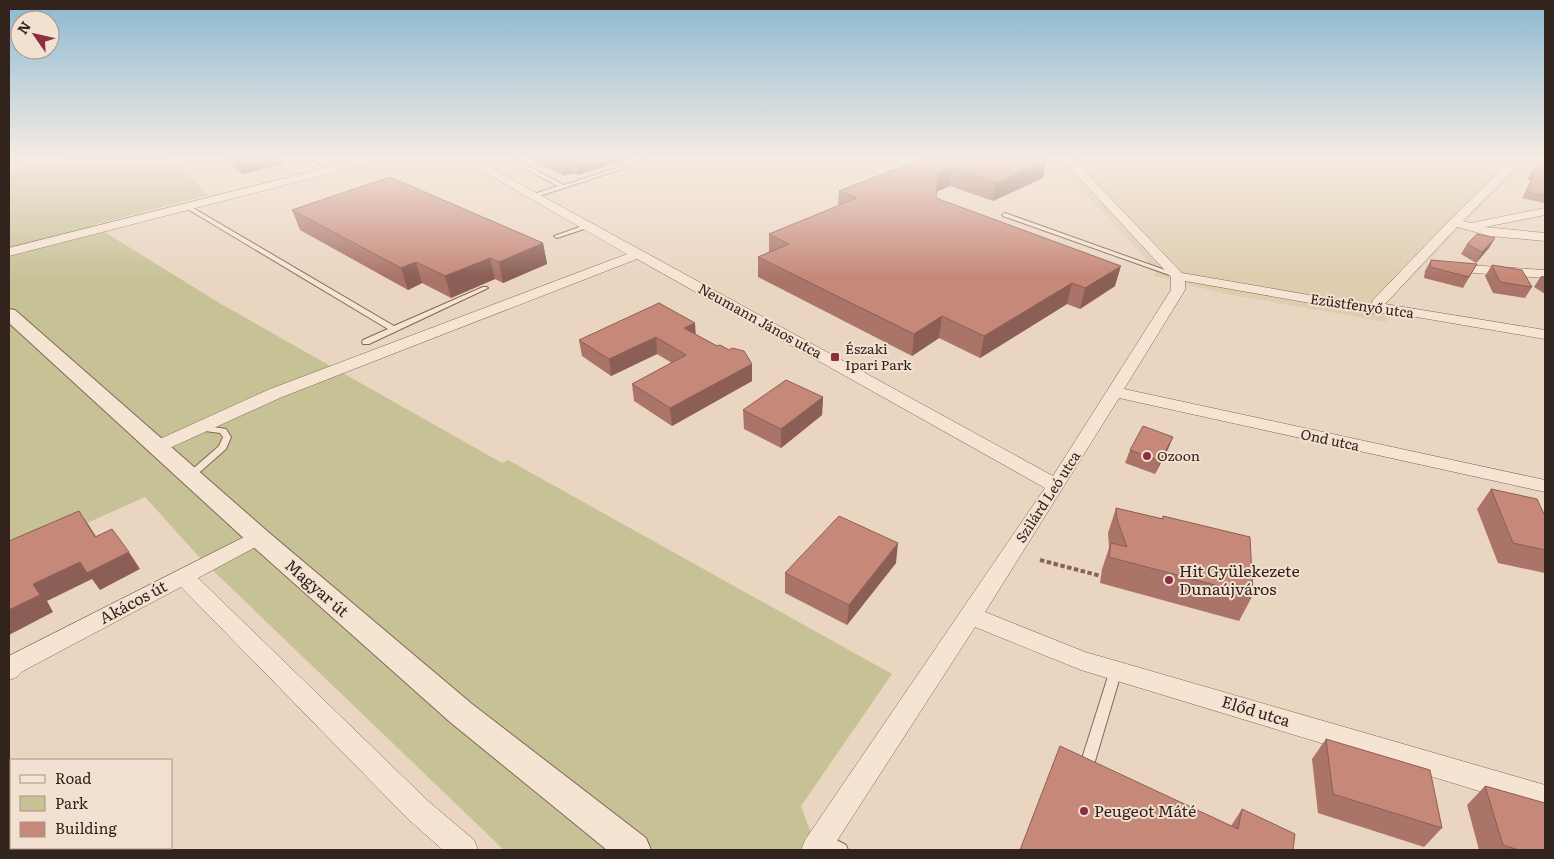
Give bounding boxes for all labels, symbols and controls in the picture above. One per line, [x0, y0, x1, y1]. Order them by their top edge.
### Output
north arrow [10, 10, 60, 60]
text: N [12, 17, 35, 38]
street label: Neumann János utca [695, 278, 826, 363]
street label: Ezüstfenyő utca [1309, 288, 1416, 322]
place label: Északi Ipari Park [845, 338, 912, 374]
marker: Északi Ipari Park [829, 351, 841, 363]
street label: Ond utca [1299, 423, 1362, 455]
place label: Ozoon [1157, 445, 1200, 465]
street label: Szilárd Leó utca [1010, 446, 1085, 546]
marker: Ozoon [1141, 450, 1153, 462]
street label: Magyar út [280, 553, 355, 622]
place label: Hit Gyülekezete Dunaújváros [1179, 558, 1300, 600]
street label: Akácos út [94, 573, 171, 629]
marker: Hit Gyülekezete Dunaújváros [1163, 574, 1175, 586]
street label: Előd utca [1219, 688, 1294, 732]
legend [10, 759, 172, 849]
text: Road [55, 766, 91, 789]
text: Park [55, 791, 89, 814]
place label: Peugeot Máté [1094, 798, 1196, 822]
marker: Peugeot Máté [1078, 805, 1090, 817]
text: Building [55, 816, 117, 839]

